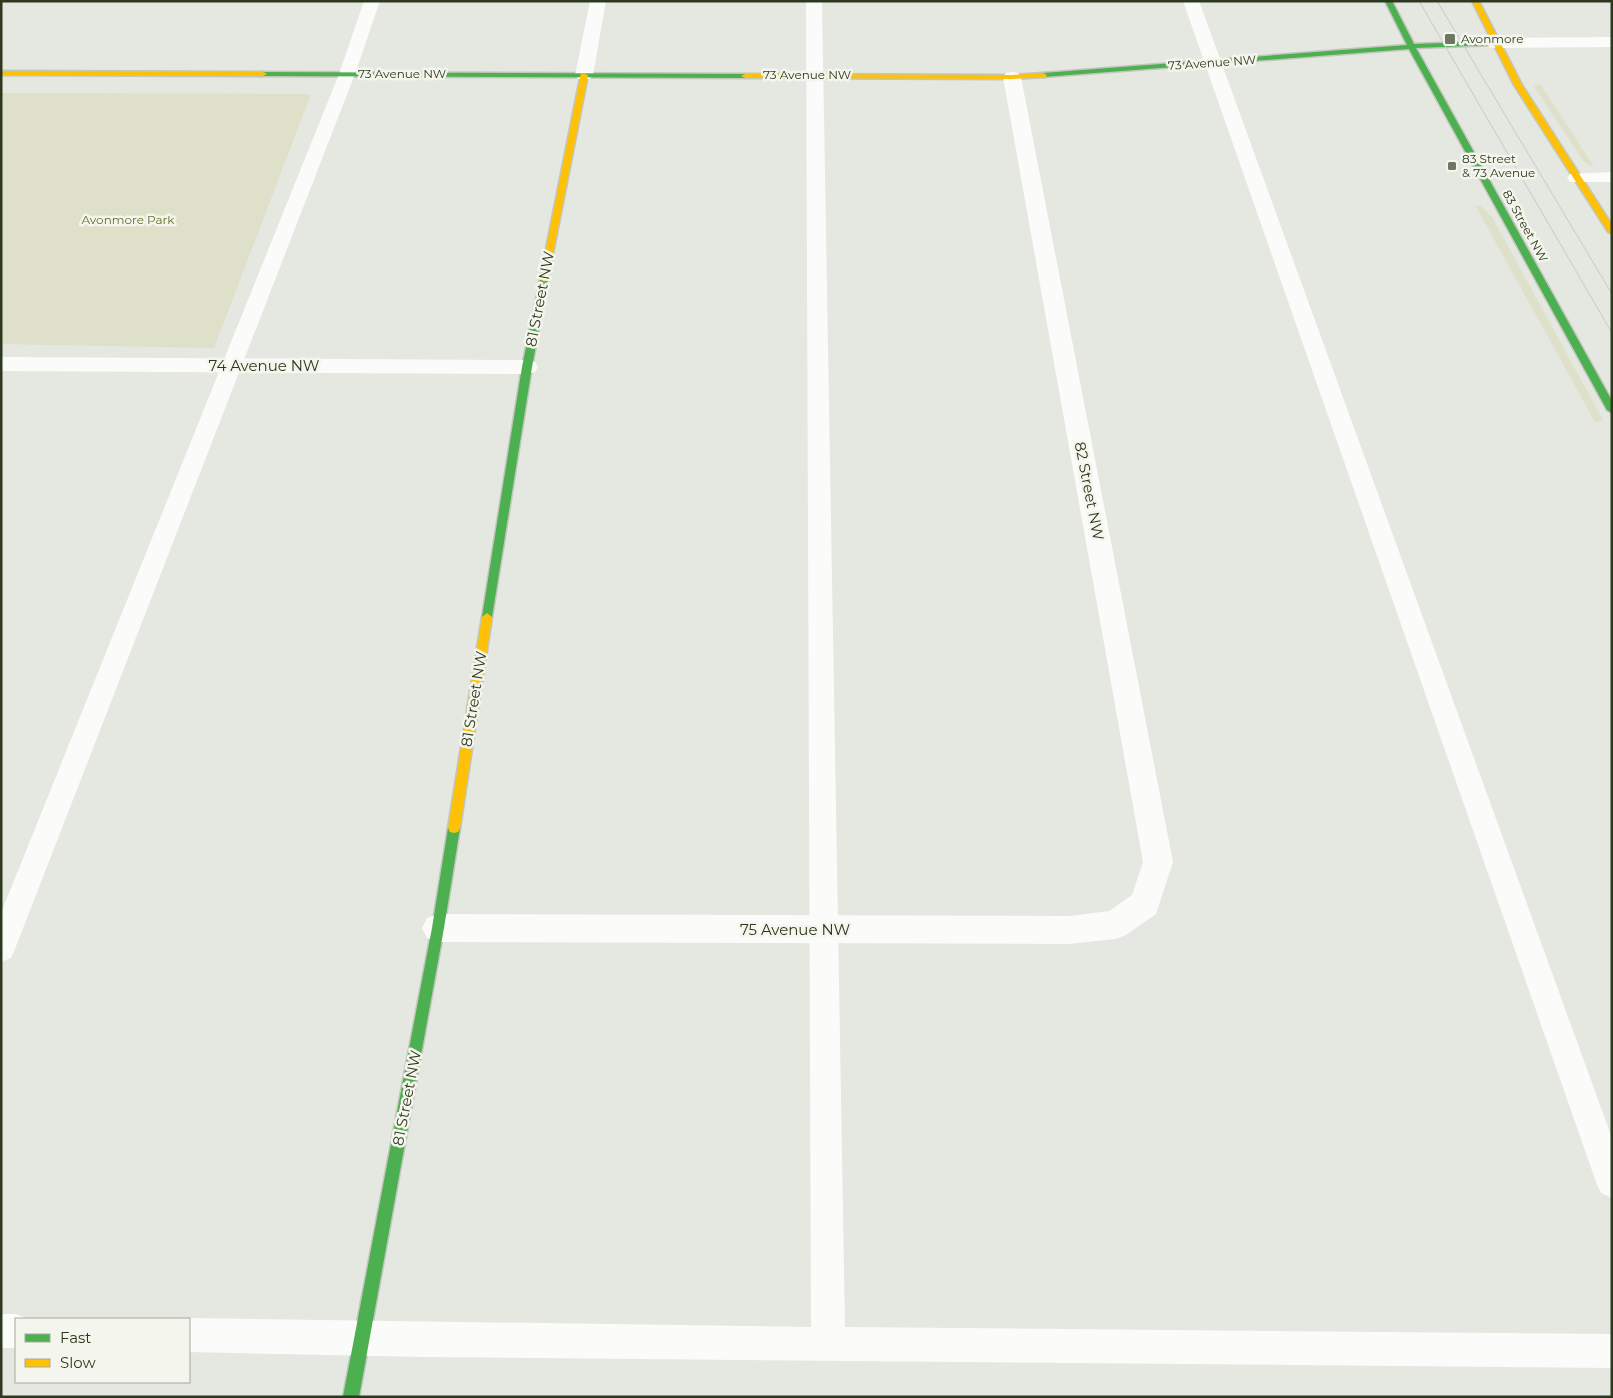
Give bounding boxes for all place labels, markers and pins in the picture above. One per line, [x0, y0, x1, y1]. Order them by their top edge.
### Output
place label: Avonmore [1461, 31, 1523, 46]
marker: Avonmore [1443, 32, 1457, 46]
place label: 83 Street & 73 Avenue [1462, 151, 1535, 180]
marker: 83 Street & 73 Avenue [1446, 160, 1458, 172]

